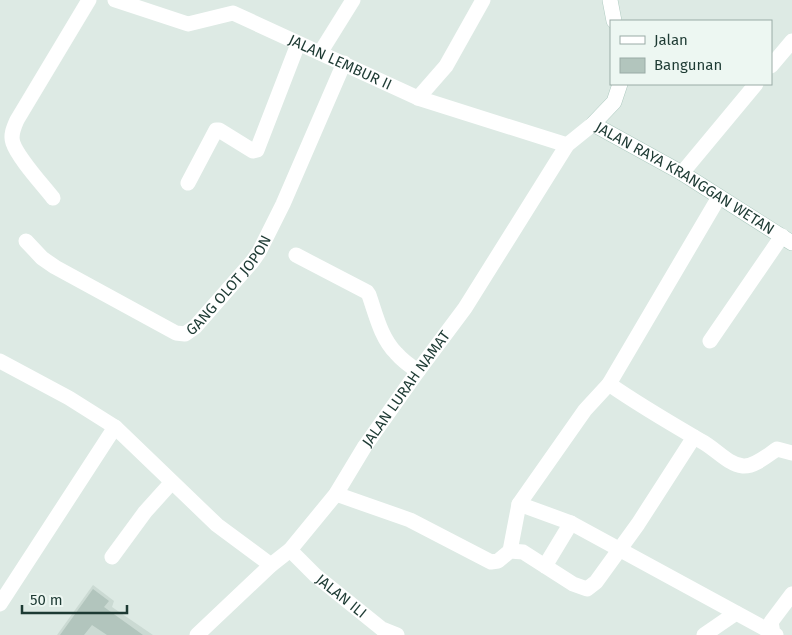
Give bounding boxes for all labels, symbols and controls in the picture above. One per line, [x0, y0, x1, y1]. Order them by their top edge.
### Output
legend [610, 20, 772, 85]
street label: JALAN LEMBUR II [286, 31, 395, 94]
text: Jalan [654, 31, 688, 49]
text: Bangunan [654, 56, 722, 74]
street label: JALAN RAYA KRANGGAN WETAN [592, 118, 778, 238]
street label: GANG OLOT JOPON [183, 232, 275, 339]
street label: JALAN LURAH NAMAT [358, 327, 454, 450]
street label: JALAN ILI [312, 570, 370, 622]
scale bar [22, 582, 128, 614]
text: 50 m [30, 591, 63, 609]

